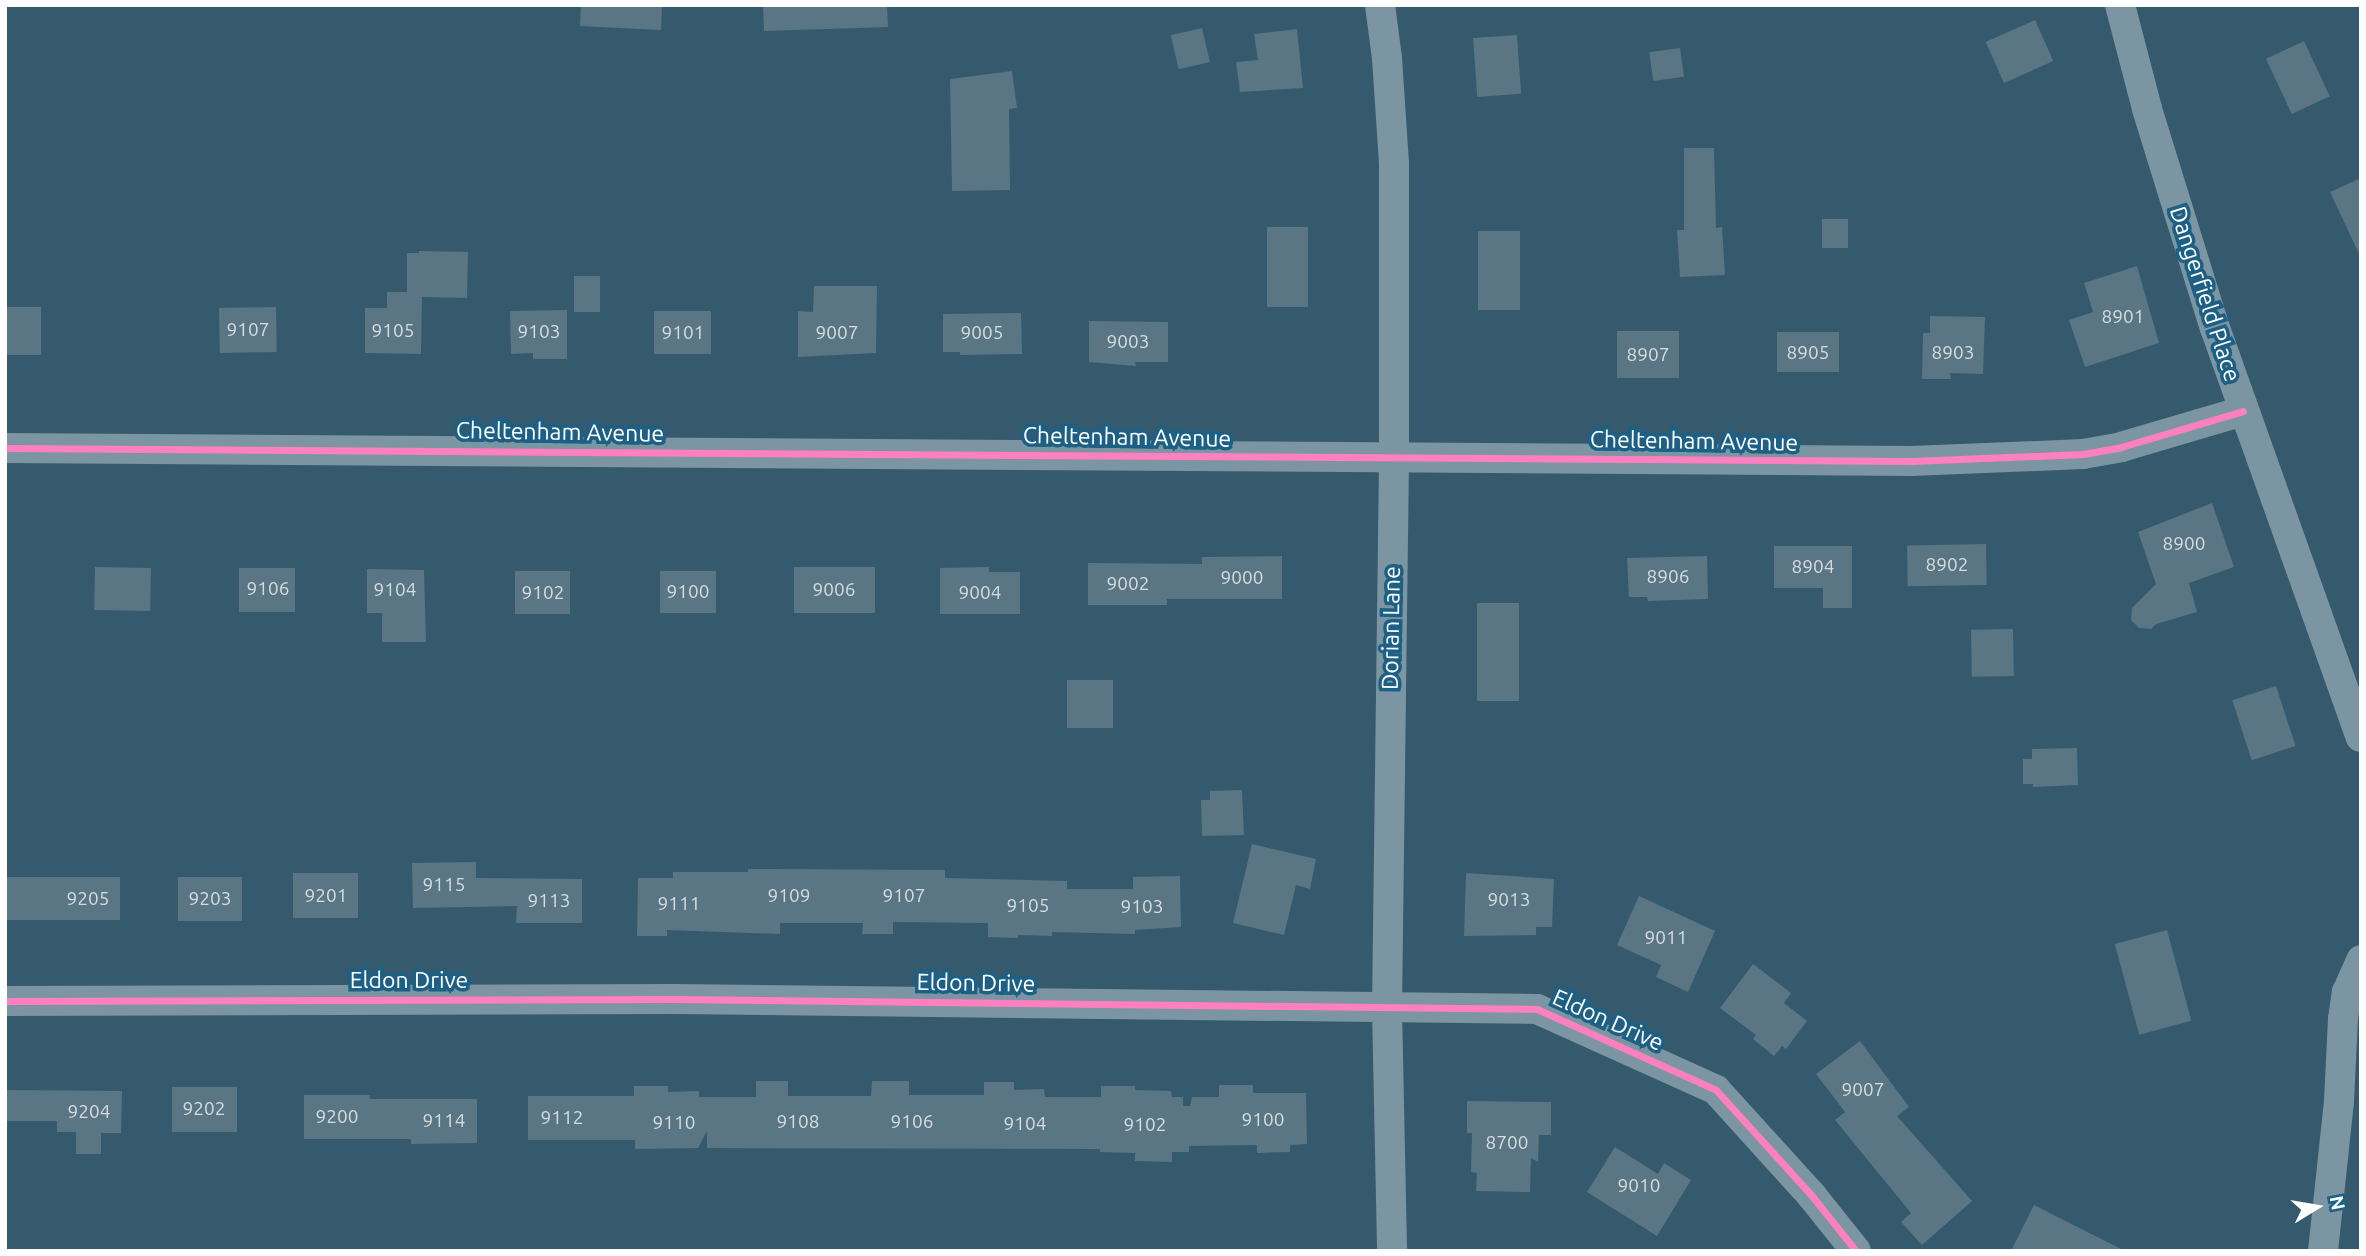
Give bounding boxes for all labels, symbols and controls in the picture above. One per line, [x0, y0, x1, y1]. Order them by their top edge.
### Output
street label: Dangerfield Place [2164, 203, 2246, 385]
house number: 8901 [2102, 306, 2144, 328]
house number: 9107 [227, 319, 269, 341]
house number: 9105 [372, 320, 414, 342]
house number: 9103 [518, 321, 560, 343]
house number: 9101 [662, 322, 704, 344]
house number: 9007 [816, 322, 858, 344]
house number: 9005 [961, 322, 1003, 344]
house number: 9003 [1107, 331, 1149, 353]
house number: 8905 [1787, 342, 1829, 364]
house number: 8903 [1932, 342, 1974, 364]
house number: 8907 [1627, 344, 1669, 366]
street label: Cheltenham Avenue [456, 416, 664, 448]
street label: Cheltenham Avenue [1023, 421, 1231, 453]
street label: Cheltenham Avenue [1590, 425, 1798, 457]
house number: 8900 [2163, 533, 2205, 555]
house number: 8902 [1926, 554, 1968, 576]
house number: 8904 [1792, 556, 1834, 578]
street label: Dorian Lane [1376, 566, 1406, 690]
house number: 8906 [1647, 566, 1689, 588]
house number: 9000 [1221, 567, 1263, 589]
house number: 9002 [1107, 573, 1149, 595]
house number: 9106 [247, 578, 289, 600]
house number: 9104 [374, 579, 416, 601]
house number: 9006 [813, 579, 855, 601]
house number: 9100 [667, 581, 709, 603]
house number: 9102 [522, 582, 564, 604]
house number: 9004 [959, 582, 1001, 604]
house number: 9115 [423, 874, 465, 896]
house number: 9201 [305, 885, 347, 907]
house number: 9109 [768, 885, 810, 907]
house number: 9107 [883, 885, 925, 907]
house number: 9205 [67, 888, 109, 910]
house number: 9203 [189, 888, 231, 910]
house number: 9013 [1488, 889, 1530, 911]
house number: 9113 [528, 890, 570, 912]
house number: 9111 [658, 893, 700, 915]
house number: 9105 [1007, 895, 1049, 917]
house number: 9103 [1121, 896, 1163, 918]
house number: 9011 [1645, 927, 1687, 949]
street label: Eldon Drive [350, 966, 468, 994]
street label: Eldon Drive [916, 968, 1036, 998]
street label: Eldon Drive [1548, 983, 1668, 1057]
house number: 9007 [1842, 1079, 1884, 1101]
house number: 9202 [183, 1098, 225, 1120]
house number: 9204 [68, 1101, 110, 1123]
house number: 9200 [316, 1106, 358, 1128]
house number: 9112 [541, 1107, 583, 1129]
house number: 9100 [1242, 1109, 1284, 1131]
house number: 9114 [423, 1110, 465, 1132]
house number: 9108 [777, 1111, 819, 1133]
house number: 9106 [891, 1111, 933, 1133]
house number: 9110 [653, 1112, 695, 1134]
house number: 9104 [1004, 1113, 1046, 1135]
house number: 9102 [1124, 1114, 1166, 1136]
house number: 8700 [1486, 1132, 1528, 1154]
north arrow [2282, 1172, 2352, 1242]
house number: 9010 [1618, 1175, 1660, 1197]
text: N [2325, 1194, 2350, 1212]

